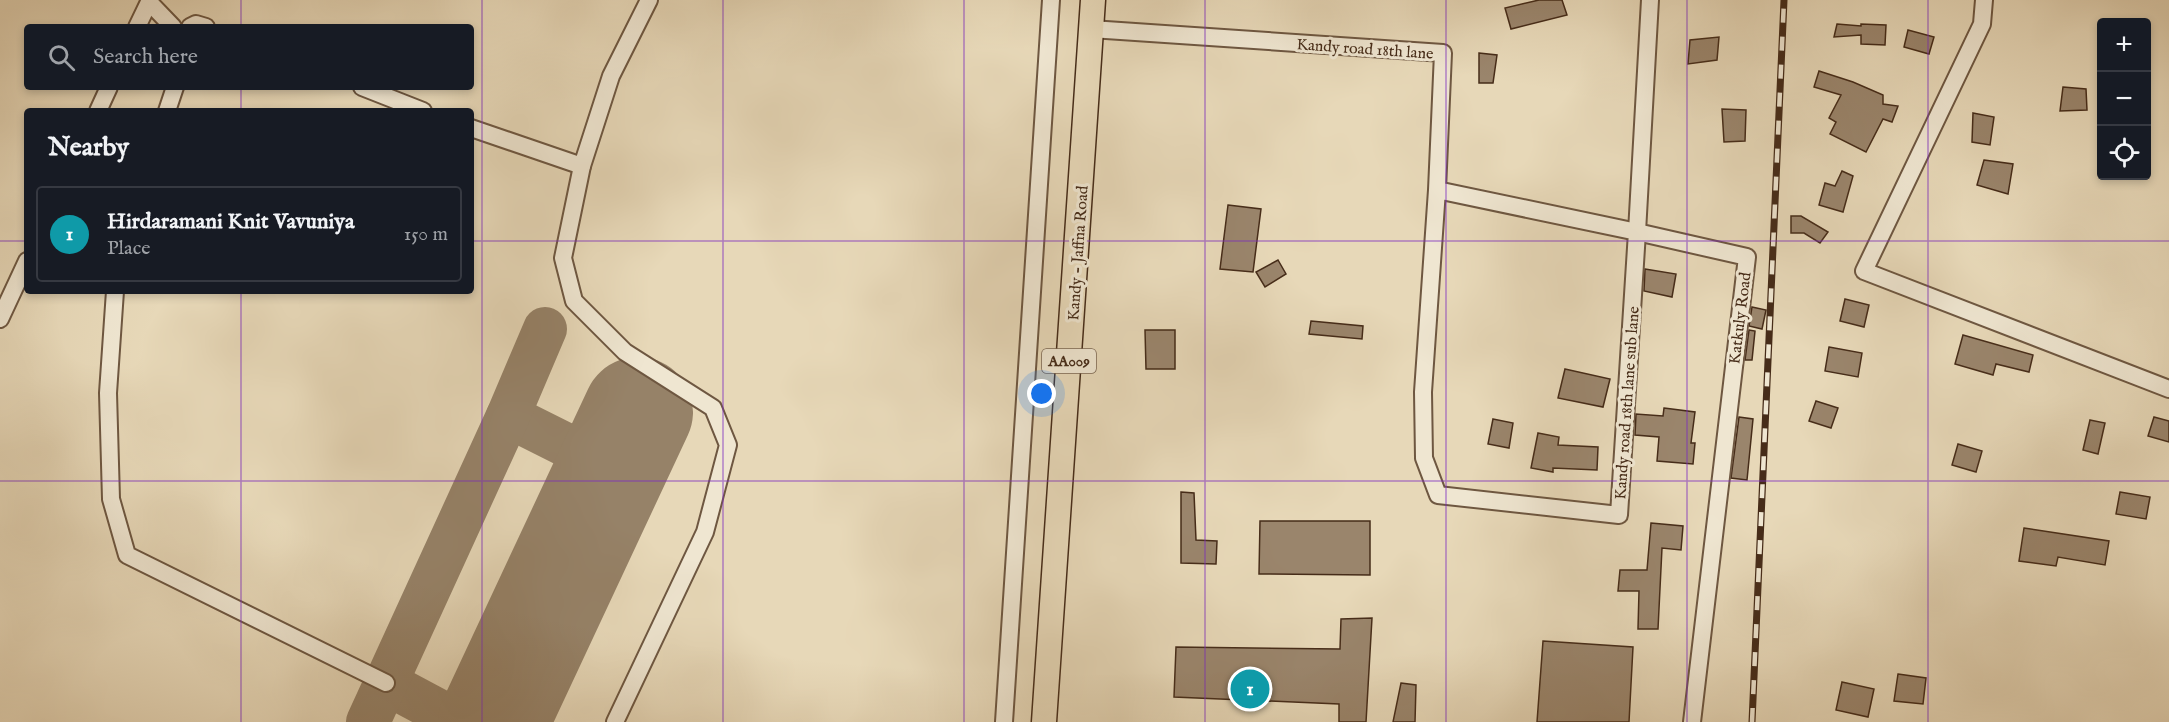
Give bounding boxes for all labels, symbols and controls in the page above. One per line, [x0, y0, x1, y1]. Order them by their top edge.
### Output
map controls [2097, 18, 2151, 180]
button: + [2097, 18, 2151, 72]
search box [24, 24, 474, 90]
street label: Kandy road 18th lane [1296, 35, 1434, 65]
icon: search [45, 41, 78, 74]
text: Search here [93, 43, 198, 71]
button: − [2097, 72, 2151, 126]
button: locate [2097, 126, 2151, 180]
text: Nearby [48, 131, 129, 164]
street label: Kandy - Jaffna Road [1064, 184, 1094, 321]
text: Hirdaramani Knit Vavuniya [107, 208, 355, 236]
text: 1 [66, 222, 73, 247]
text: 150 m [404, 222, 448, 247]
text: Place [107, 236, 150, 261]
street label: Katkuly Road [1725, 271, 1757, 365]
street label: Kandy road 18th lane sub lane [1611, 306, 1645, 500]
road number: AA009 [1042, 349, 1096, 373]
your location [1027, 379, 1056, 408]
pin: 1 [1230, 666, 1270, 712]

